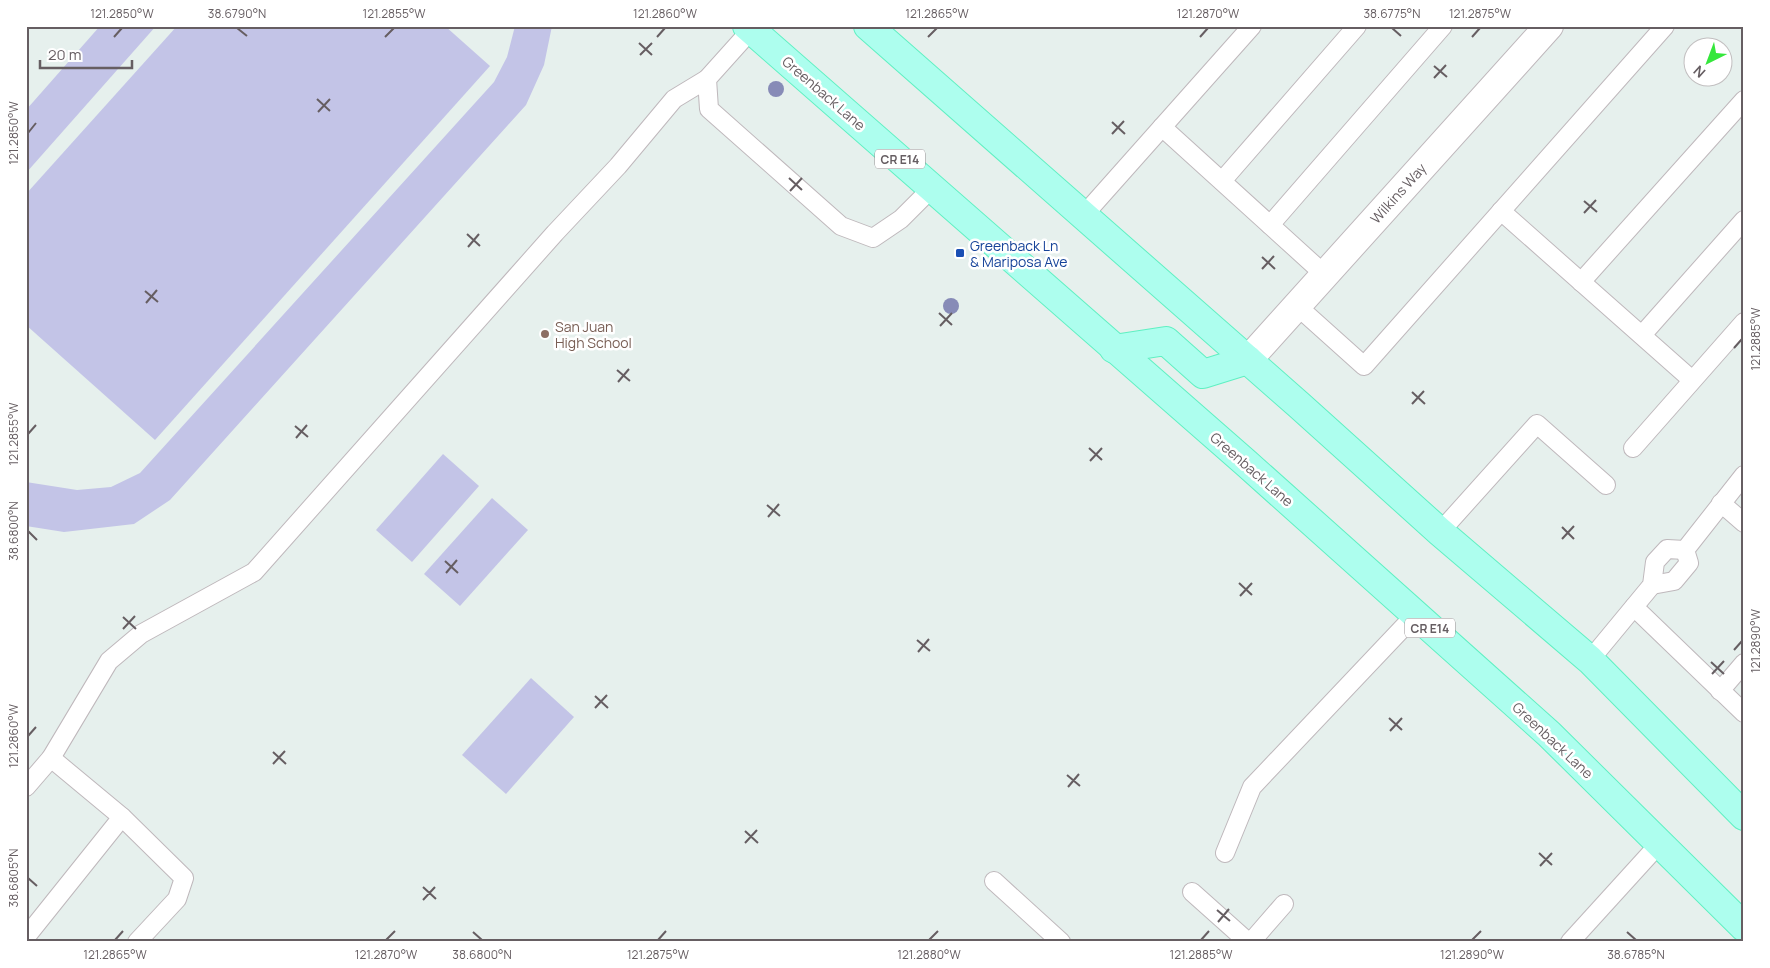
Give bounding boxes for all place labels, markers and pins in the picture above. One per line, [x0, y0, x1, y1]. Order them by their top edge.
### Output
place label: Greenback Ln & Mariposa Ave [970, 236, 1068, 271]
marker: Greenback Ln & Mariposa Ave [954, 247, 966, 259]
place label: San Juan High School [555, 317, 632, 352]
marker: San Juan High School [539, 328, 551, 340]

